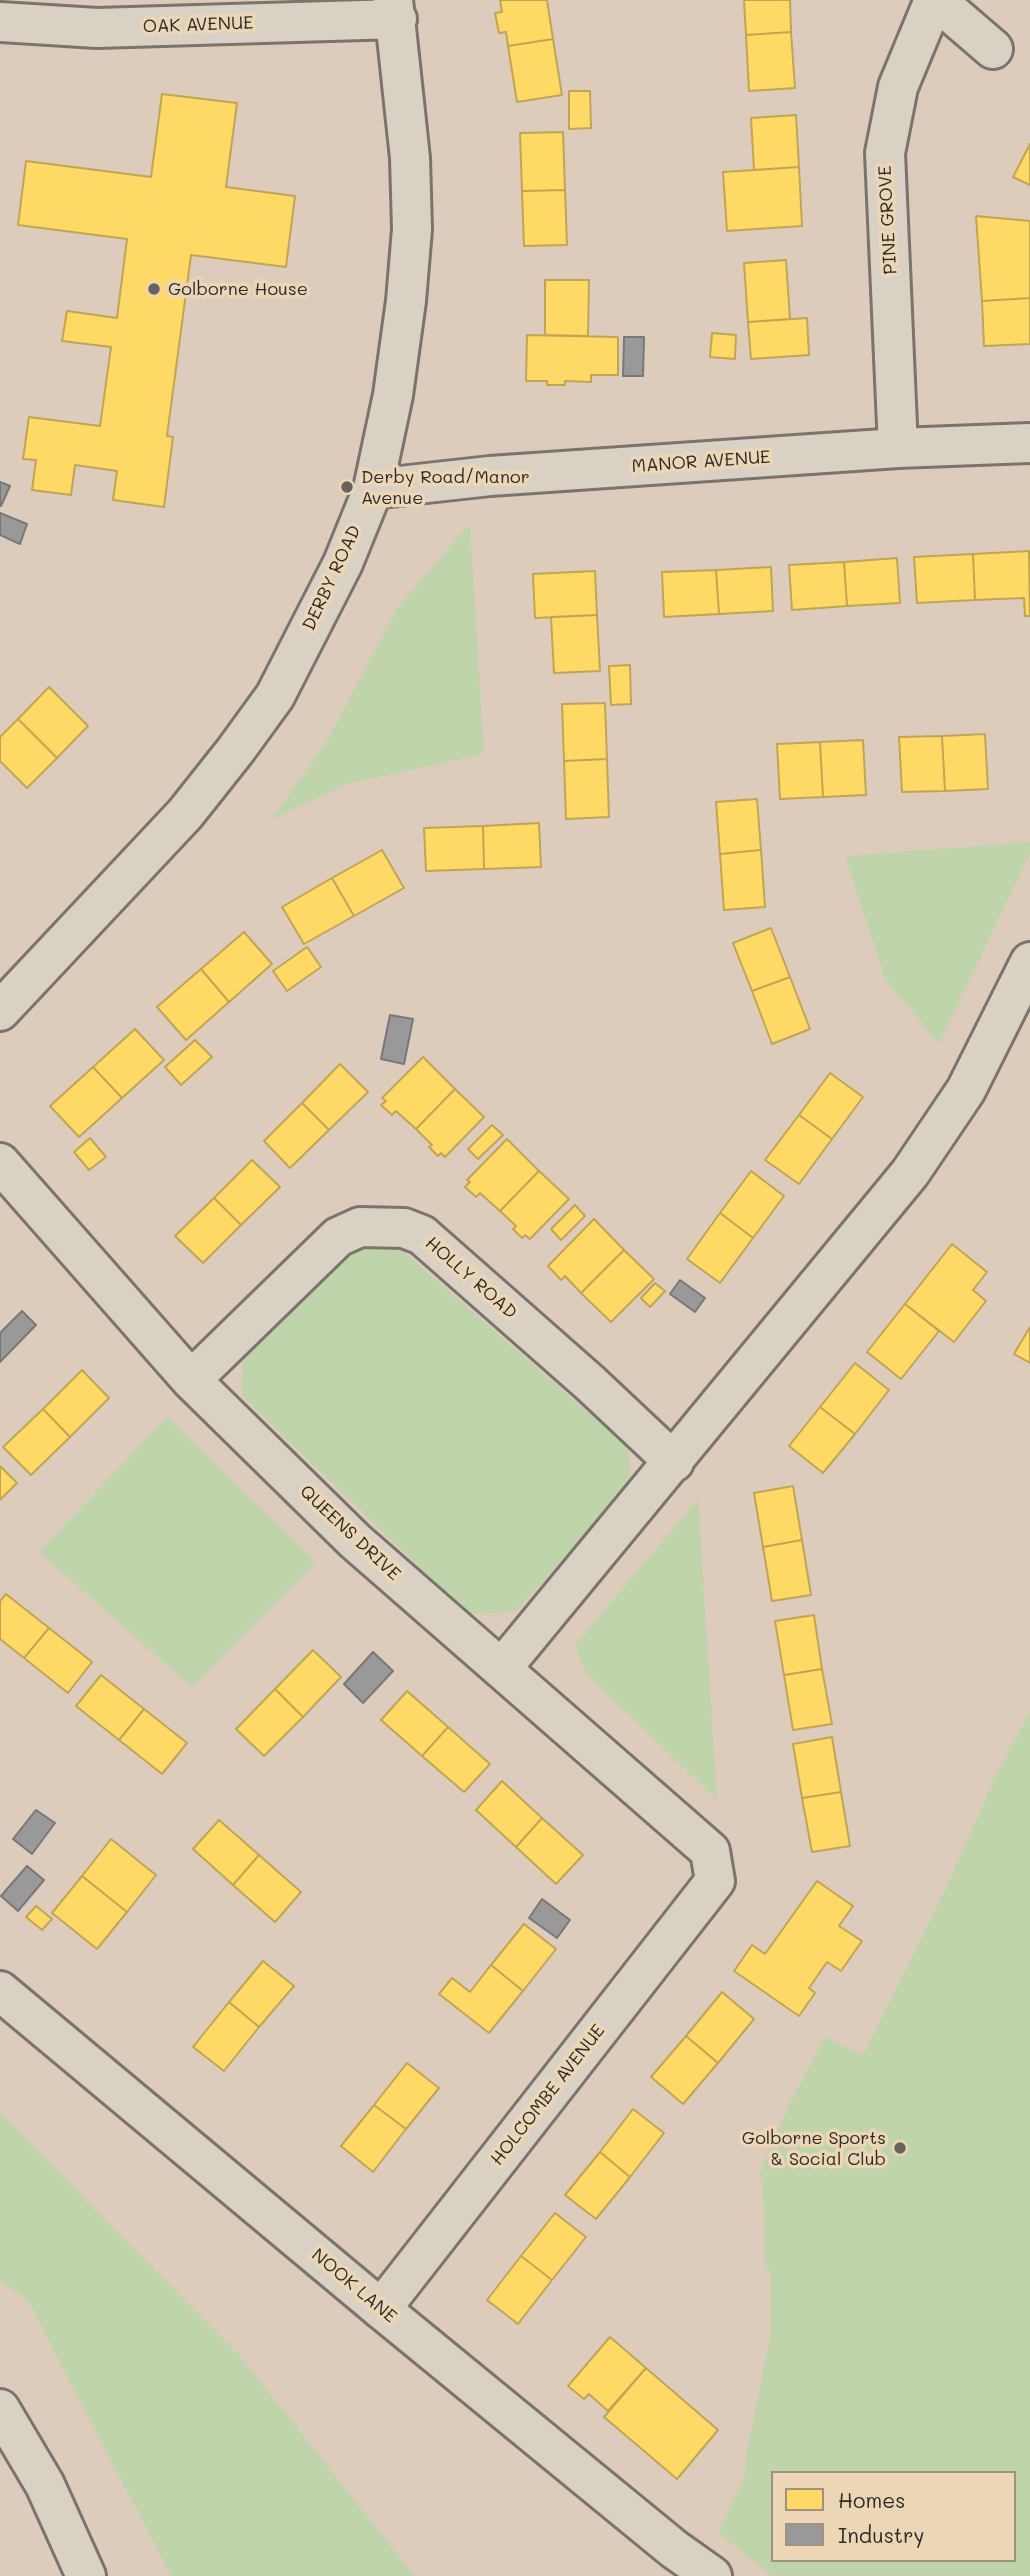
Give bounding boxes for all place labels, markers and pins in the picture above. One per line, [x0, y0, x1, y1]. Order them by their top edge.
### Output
place label: Golborne House [168, 278, 308, 300]
marker: Golborne House [146, 281, 162, 297]
place label: Derby Road/Manor Avenue [361, 466, 530, 508]
marker: Derby Road/Manor Avenue [339, 479, 355, 495]
place label: Golborne Sports & Social Club [742, 2127, 886, 2170]
marker: Golborne Sports & Social Club [892, 2140, 908, 2156]

